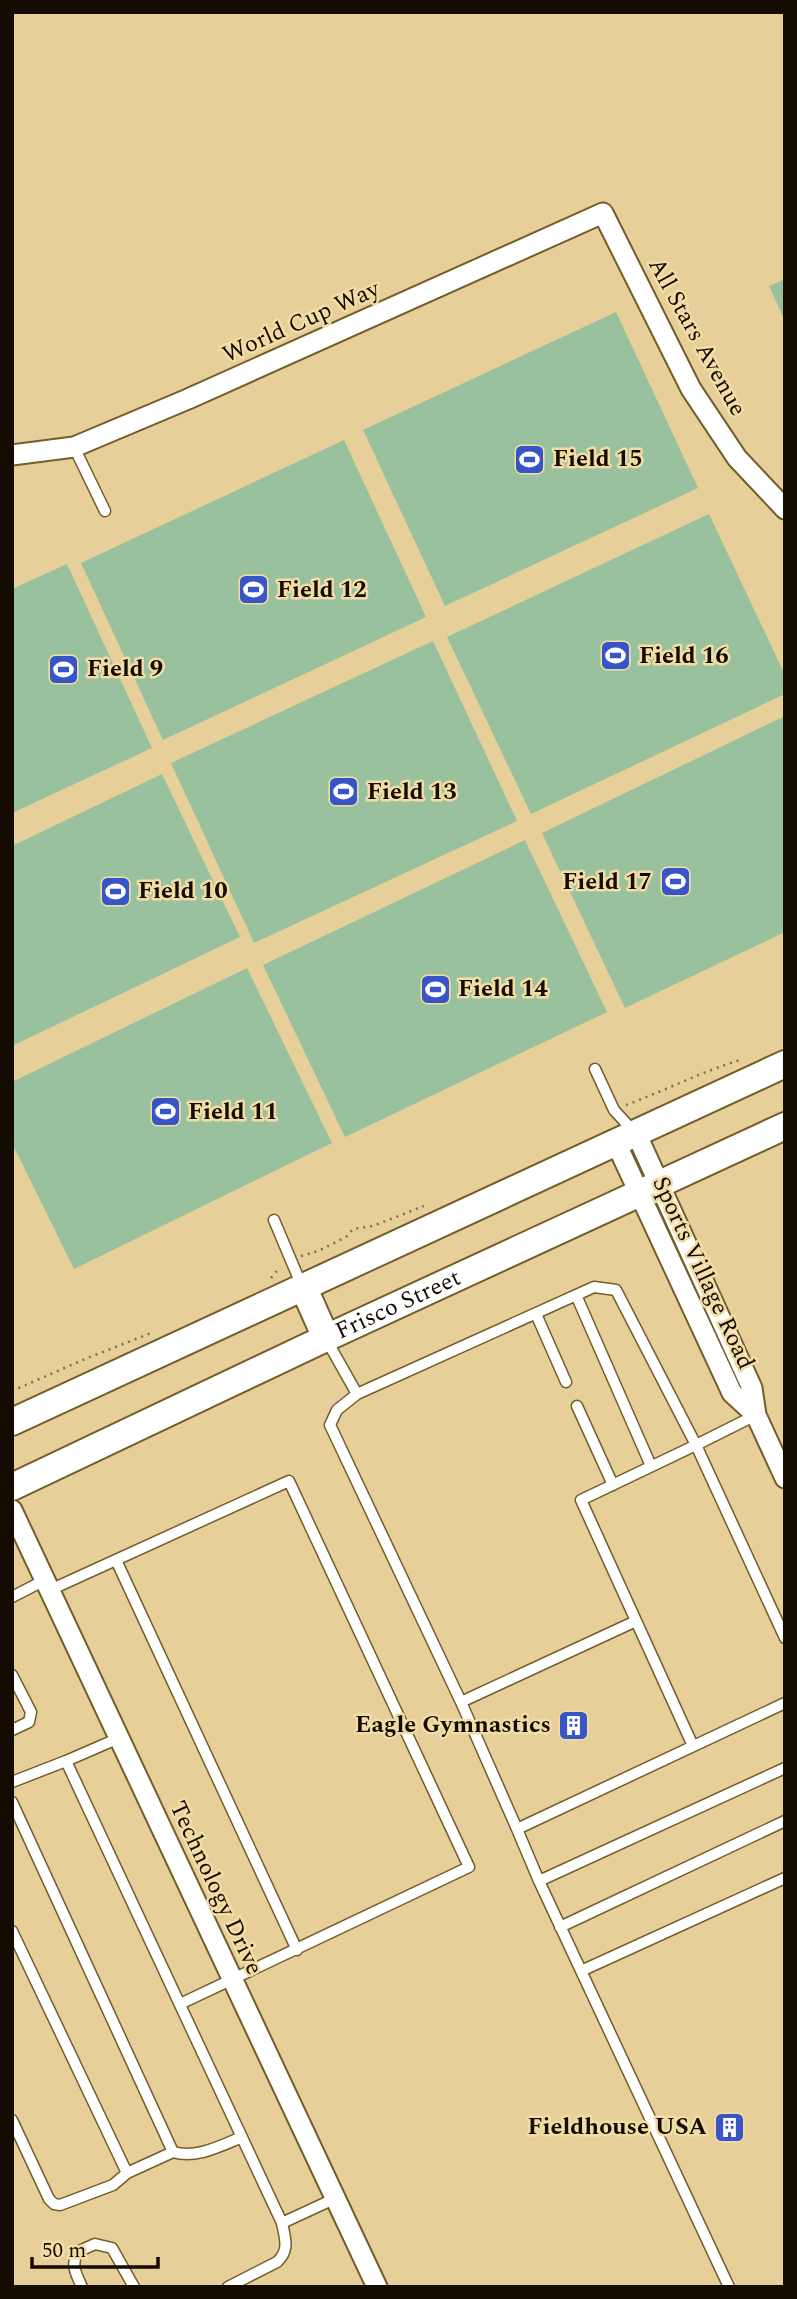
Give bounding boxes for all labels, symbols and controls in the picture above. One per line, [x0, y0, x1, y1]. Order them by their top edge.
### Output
street label: All Stars Avenue [639, 251, 755, 423]
street label: World Cup Way [217, 271, 387, 373]
place label: Field 15 [553, 441, 643, 477]
sports icon: Field 15 [513, 442, 547, 476]
place label: Field 12 [277, 572, 367, 608]
sports icon: Field 12 [237, 573, 271, 607]
place label: Field 16 [639, 638, 729, 674]
sports icon: Field 16 [599, 639, 633, 673]
place label: Field 9 [87, 651, 163, 687]
sports icon: Field 9 [47, 652, 81, 686]
place label: Field 13 [367, 774, 457, 810]
sports icon: Field 13 [327, 775, 361, 809]
place label: Field 17 [562, 864, 652, 900]
sports icon: Field 17 [658, 865, 692, 899]
place label: Field 10 [138, 873, 228, 909]
sports icon: Field 10 [98, 874, 132, 908]
place label: Field 14 [458, 971, 548, 1007]
sports icon: Field 14 [418, 972, 452, 1006]
place label: Field 11 [188, 1094, 278, 1130]
sports icon: Field 11 [148, 1095, 182, 1129]
street label: Sports Village Road [642, 1170, 764, 1376]
street label: Frisco Street [329, 1260, 467, 1349]
place label: Eagle Gymnastics [355, 1707, 551, 1743]
building icon: Eagle Gymnastics [557, 1708, 591, 1742]
street label: Technology Drive [160, 1795, 272, 1981]
place label: Fieldhouse USA [528, 2109, 707, 2145]
building icon: Fieldhouse USA [713, 2110, 747, 2144]
scale bar [32, 2226, 158, 2270]
text: 50 m [42, 2235, 86, 2267]

